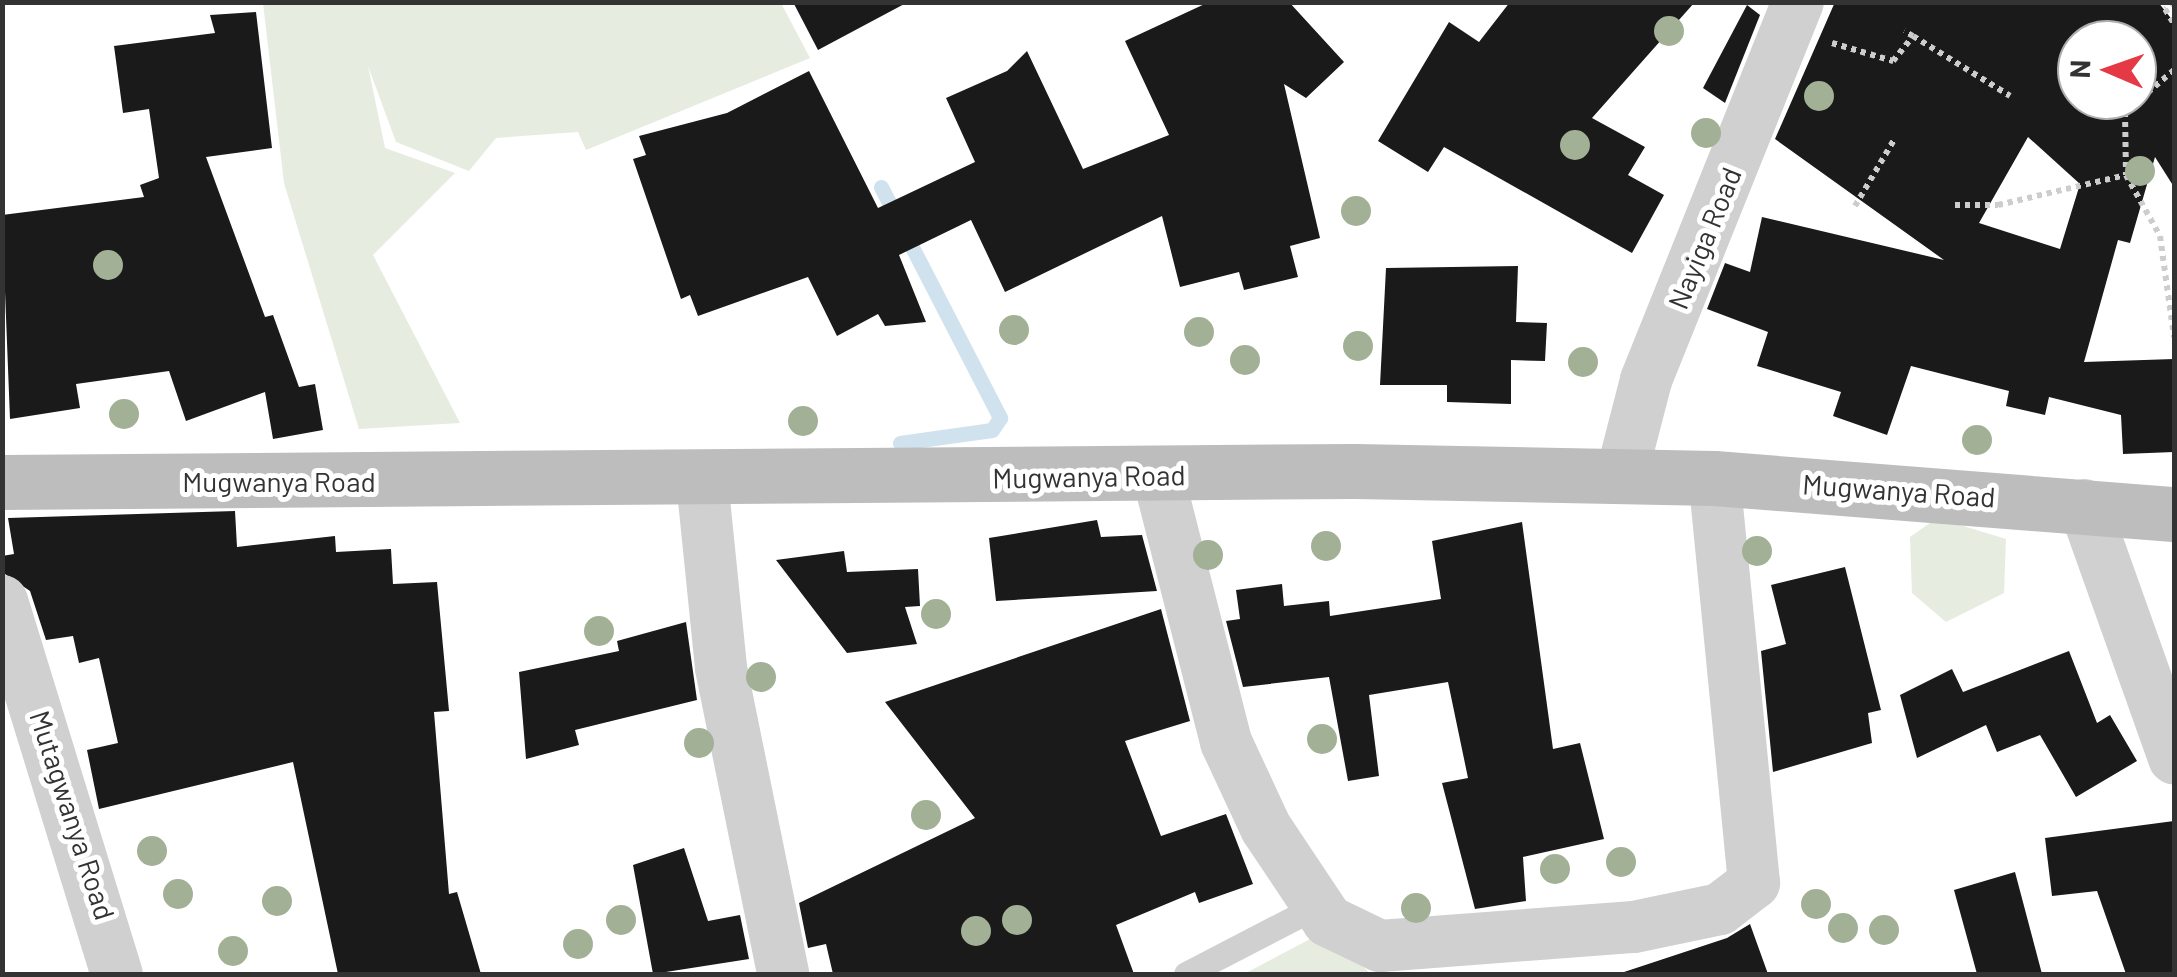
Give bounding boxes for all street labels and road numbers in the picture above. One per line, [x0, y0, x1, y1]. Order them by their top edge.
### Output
street label: Nayiga Road [1660, 162, 1748, 314]
street label: Mugwanya Road [992, 458, 1186, 494]
street label: Mugwanya Road [182, 464, 376, 498]
street label: Mugwanya Road [1801, 466, 1997, 514]
street label: Mutagwanya Road [23, 706, 123, 924]

